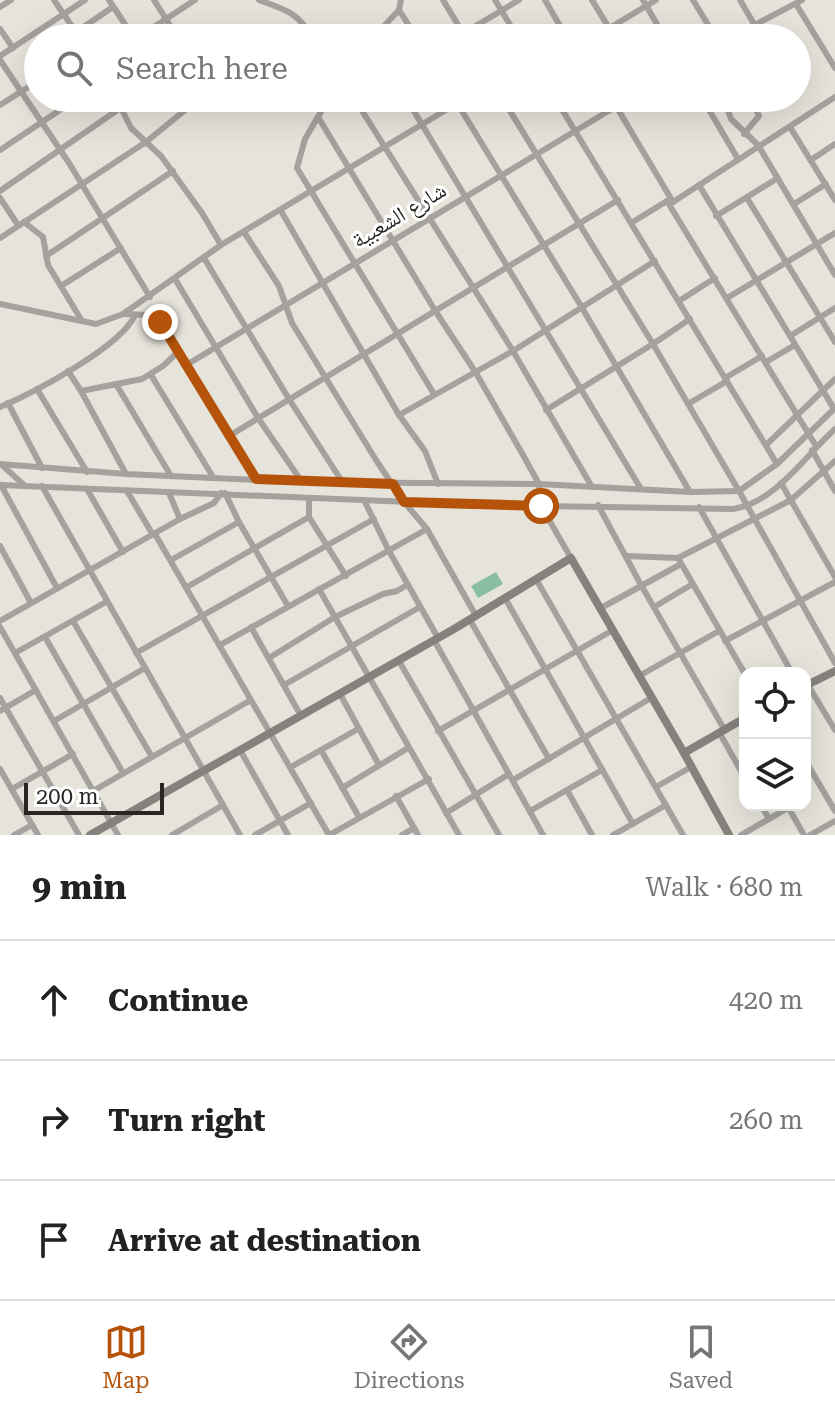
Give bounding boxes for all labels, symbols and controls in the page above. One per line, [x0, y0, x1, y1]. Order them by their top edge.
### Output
search box [24, 24, 811, 112]
icon: search [52, 46, 96, 90]
text: Search here [116, 51, 288, 86]
street label: شارع الشعبية [347, 177, 451, 254]
route end [142, 304, 178, 340]
route start [523, 488, 559, 524]
map controls [739, 667, 811, 811]
button: locate [739, 667, 811, 739]
button: layers [739, 739, 811, 811]
scale bar [24, 779, 164, 815]
text: 200 m [36, 784, 99, 809]
text: 9 min [32, 867, 127, 907]
text: Walk · 680 m [645, 872, 803, 902]
icon: ahead [32, 978, 76, 1022]
text: Continue [108, 983, 248, 1018]
text: 420 m [729, 985, 803, 1015]
icon: right [32, 1098, 76, 1142]
text: Turn right [108, 1103, 265, 1138]
text: 260 m [729, 1105, 803, 1135]
icon: arrive [32, 1218, 76, 1262]
text: Arrive at destination [108, 1223, 421, 1258]
tab: Map [102, 1320, 149, 1393]
tab: Directions [354, 1320, 464, 1393]
tab: Saved [669, 1320, 733, 1393]

